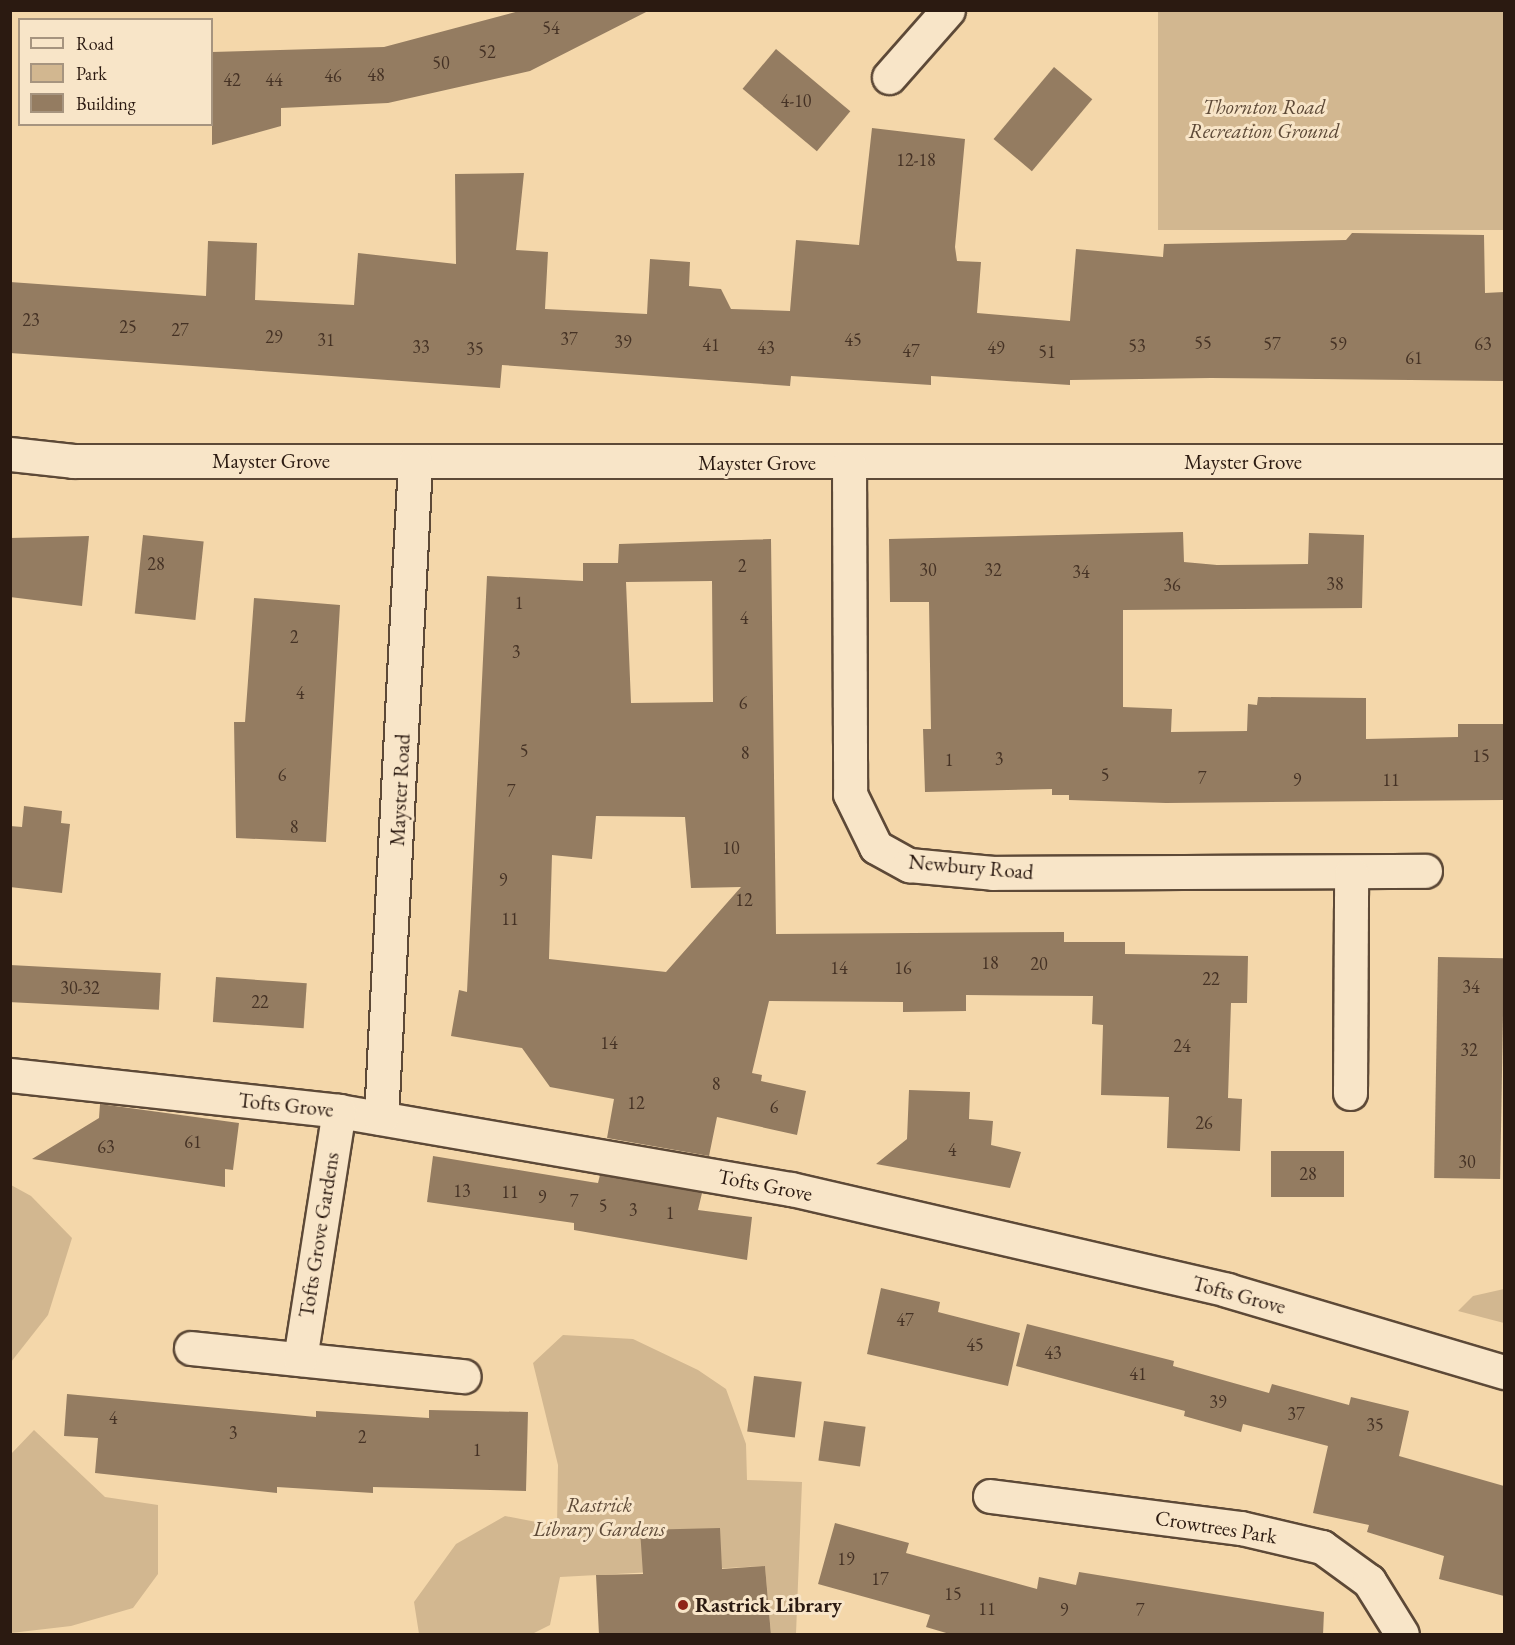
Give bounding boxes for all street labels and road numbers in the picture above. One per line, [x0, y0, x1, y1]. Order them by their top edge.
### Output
street label: Mayster Grove [212, 448, 330, 474]
street label: Mayster Grove [1184, 449, 1302, 475]
street label: Mayster Grove [698, 450, 816, 476]
street label: Mayster Road [384, 733, 416, 847]
street label: Newbury Road [907, 849, 1035, 885]
street label: Tofts Grove [237, 1087, 335, 1123]
street label: Tofts Grove Gardens [293, 1150, 345, 1320]
street label: Tofts Grove [716, 1163, 814, 1207]
street label: Tofts Grove [1189, 1270, 1289, 1320]
street label: Crowtrees Park [1153, 1505, 1279, 1549]

